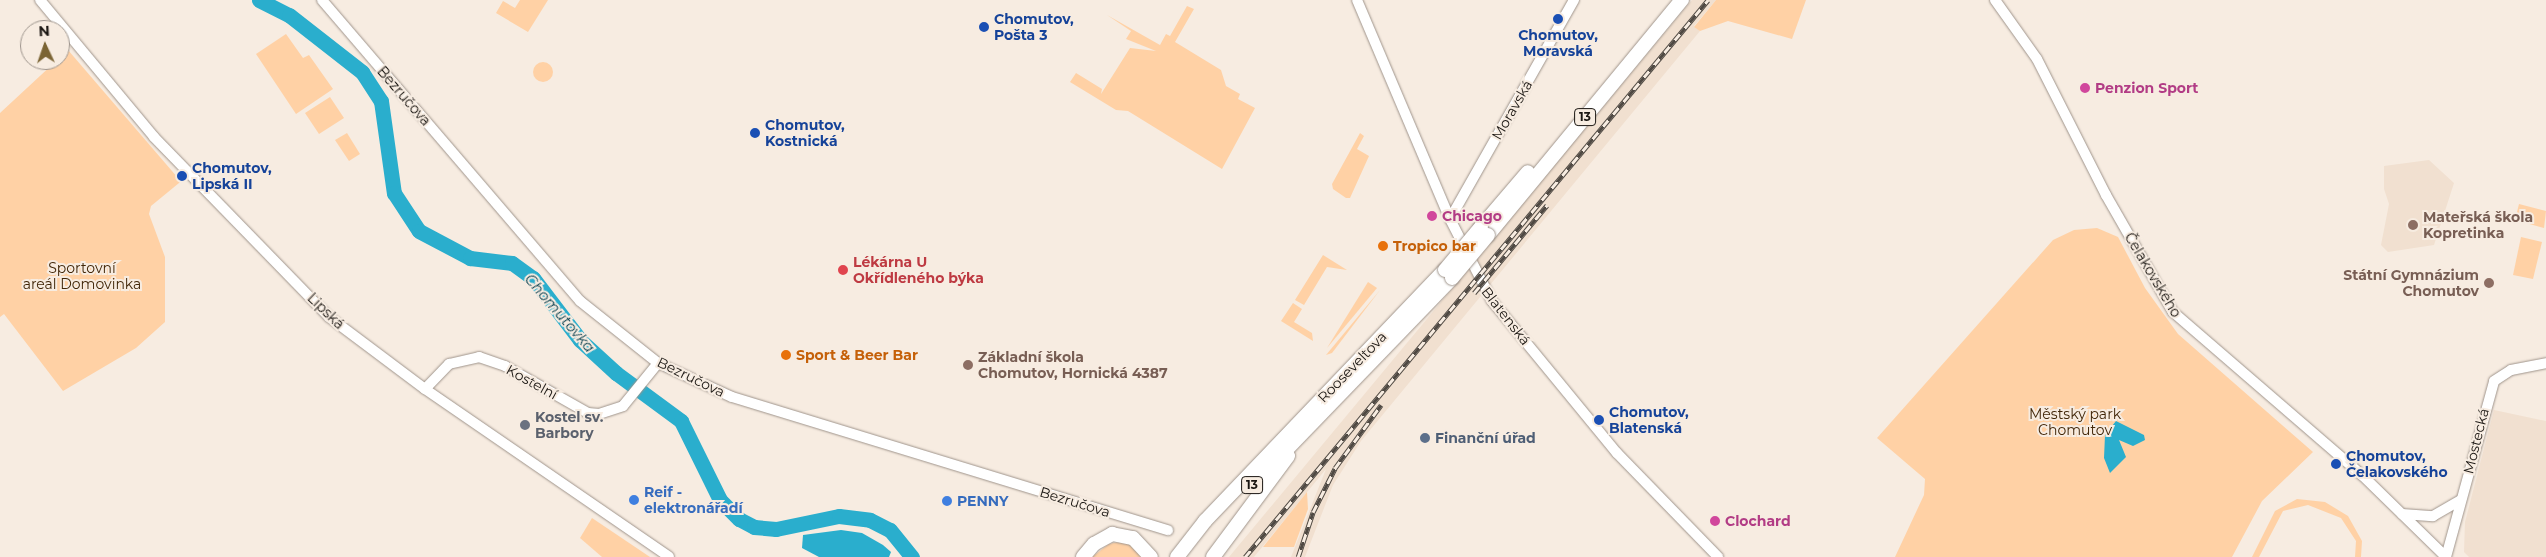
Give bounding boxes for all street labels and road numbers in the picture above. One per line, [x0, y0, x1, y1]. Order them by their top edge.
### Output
street label: Bezručova [374, 63, 434, 129]
street label: Moravská [1488, 77, 1536, 143]
road number: 13 [1574, 108, 1596, 126]
street label: Čelakovského [2121, 230, 2185, 320]
street label: Blatenská [1478, 284, 1534, 348]
street label: Lipská [304, 289, 348, 333]
street label: Rooseveltova [1314, 328, 1390, 406]
street label: Bezručova [655, 353, 727, 401]
street label: Kostelní [503, 361, 561, 403]
street label: Mostecká [2460, 406, 2492, 476]
road number: 13 [1241, 476, 1263, 494]
street label: Bezručova [1038, 483, 1112, 521]

